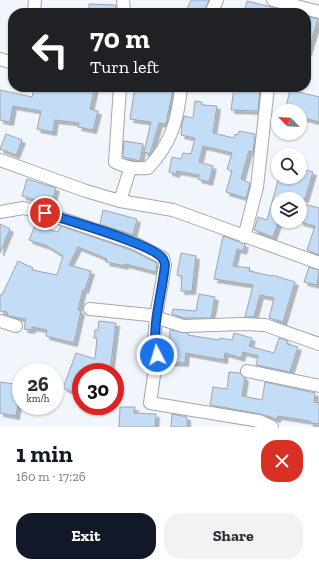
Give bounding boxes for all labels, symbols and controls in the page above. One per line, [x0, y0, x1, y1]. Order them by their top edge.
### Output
text: 70 m [90, 22, 150, 55]
icon: left [24, 24, 76, 76]
text: Turn left [90, 56, 159, 78]
north arrow [271, 104, 307, 140]
map controls [271, 104, 307, 228]
button: search [271, 148, 307, 184]
button: layers [271, 192, 307, 228]
pin [28, 196, 62, 230]
icon: arrive [34, 202, 56, 224]
position arrow [136, 334, 178, 376]
speed limit sign: 30 [72, 363, 124, 415]
text: 26 [27, 372, 49, 396]
text: km/h [27, 393, 49, 405]
text: 1 min [16, 439, 73, 468]
button: close [261, 440, 303, 482]
text: 160 m · 17:26 [16, 469, 86, 484]
button: Exit [16, 513, 156, 559]
button: Share [164, 513, 303, 559]

